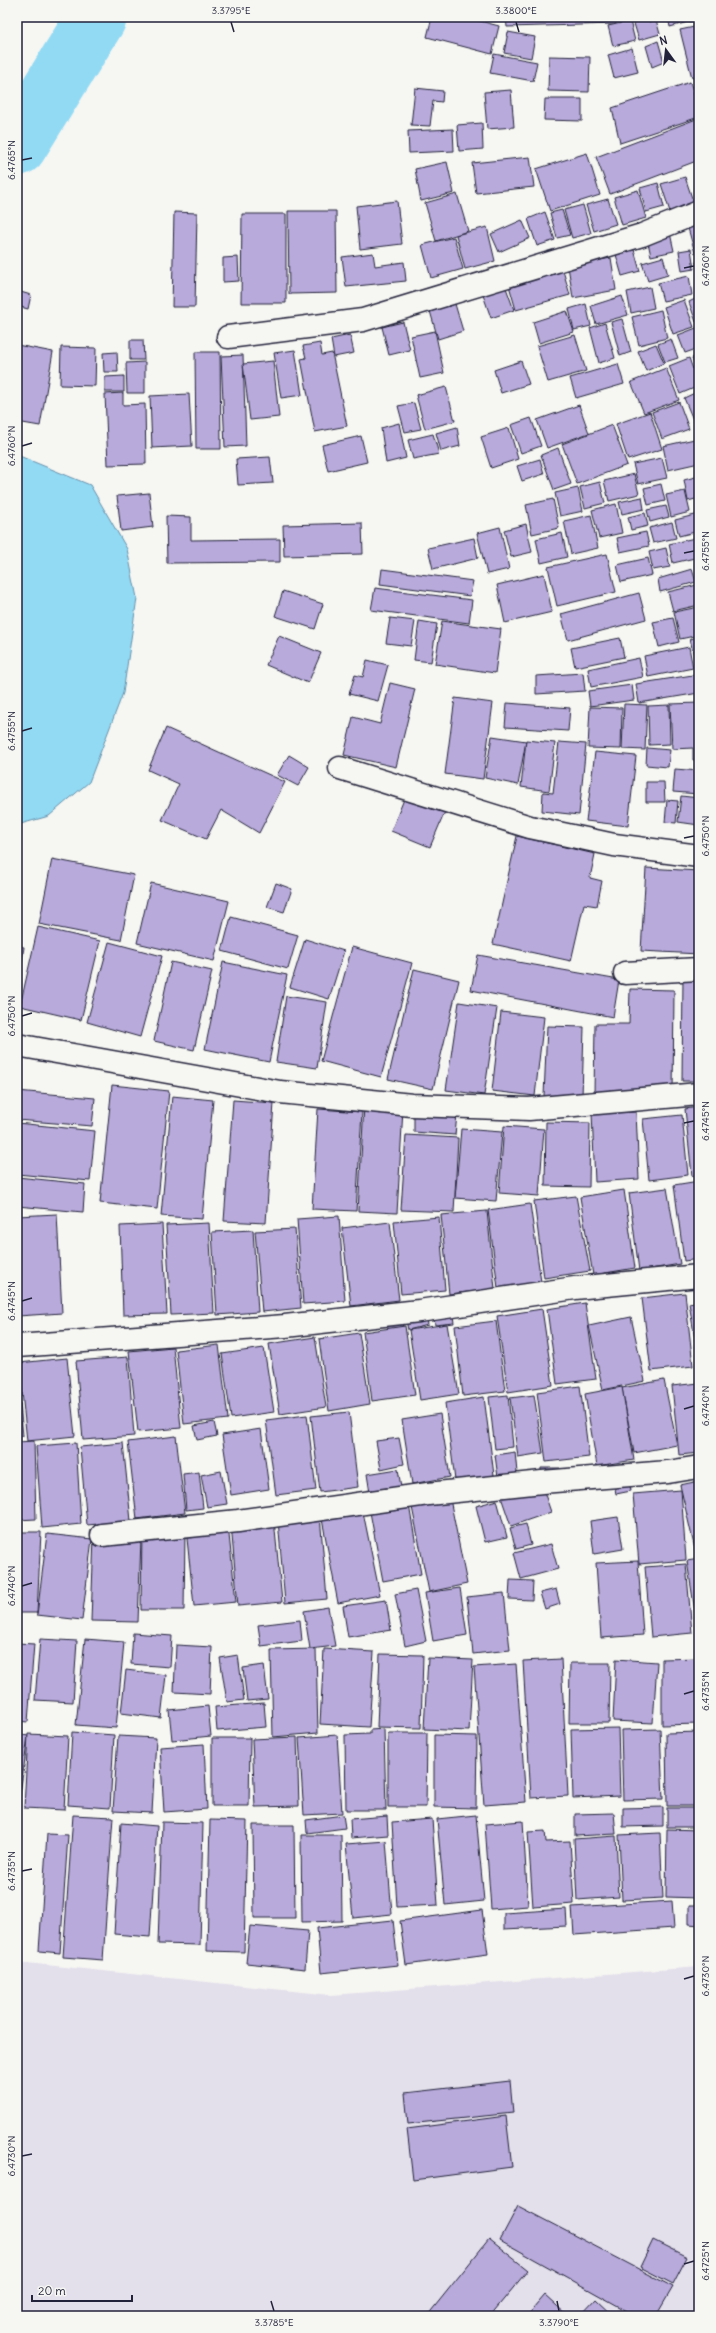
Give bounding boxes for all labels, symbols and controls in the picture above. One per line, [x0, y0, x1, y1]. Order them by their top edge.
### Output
text: 3.3795°E [211, 4, 251, 17]
text: 3.3800°E [495, 4, 537, 17]
north arrow [646, 30, 686, 70]
text: N [658, 33, 669, 48]
text: 6.4765°N [5, 140, 18, 180]
text: 6.4760°N [699, 246, 712, 286]
text: 6.4760°N [5, 426, 18, 466]
text: 6.4755°N [699, 531, 712, 571]
text: 6.4755°N [5, 711, 18, 751]
text: 6.4750°N [699, 816, 712, 856]
text: 6.4750°N [5, 996, 18, 1036]
text: 6.4745°N [699, 1101, 712, 1141]
text: 6.4745°N [5, 1281, 18, 1321]
text: 6.4740°N [699, 1386, 712, 1426]
text: 6.4740°N [5, 1566, 18, 1606]
text: 6.4735°N [699, 1671, 712, 1711]
text: 6.4735°N [5, 1851, 18, 1891]
text: 6.4730°N [699, 1956, 712, 1996]
text: 6.4730°N [5, 2136, 18, 2176]
text: 6.4725°N [699, 2241, 712, 2281]
scale bar [32, 2277, 132, 2303]
text: 20 m [38, 2283, 66, 2298]
text: 3.3785°E [254, 2316, 294, 2329]
text: 3.3790°E [539, 2316, 579, 2329]

